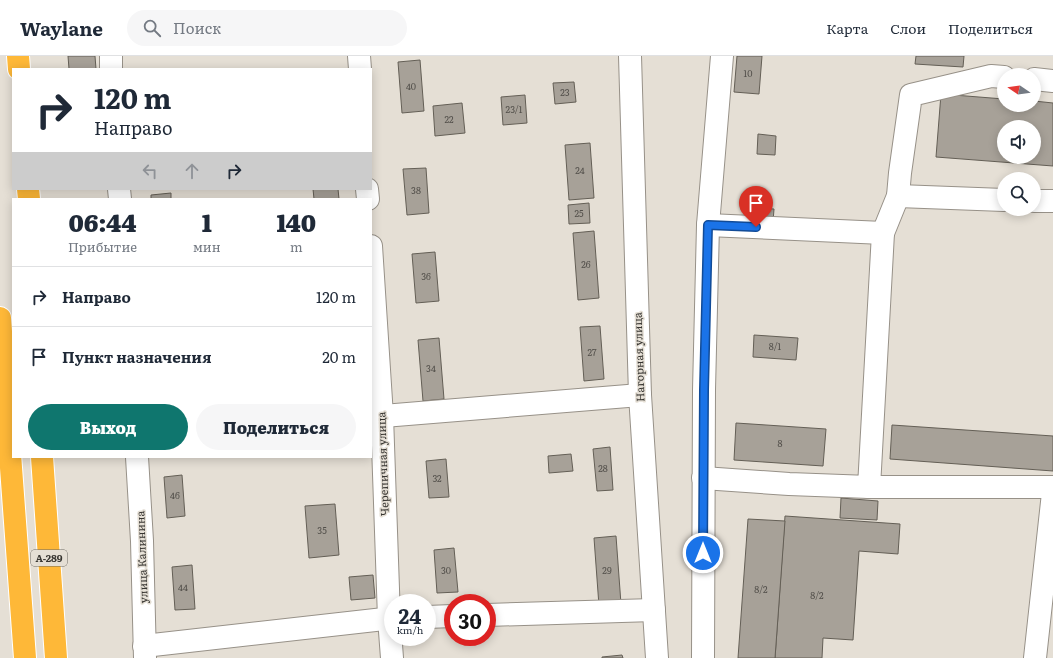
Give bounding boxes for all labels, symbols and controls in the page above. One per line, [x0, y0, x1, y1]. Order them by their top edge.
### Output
search box [127, 10, 407, 46]
text: Waylane [20, 14, 103, 42]
text: Поиск [173, 16, 221, 39]
icon: search [141, 17, 163, 39]
text: Карта [826, 18, 868, 38]
text: Слои [890, 18, 926, 38]
text: Поделиться [948, 18, 1033, 38]
house number: 10 [744, 66, 752, 80]
north arrow [997, 68, 1041, 112]
map controls [997, 68, 1041, 216]
text: 120 m [94, 76, 171, 118]
house number: 40 [406, 79, 416, 93]
icon: right [28, 84, 80, 136]
house number: 23 [560, 85, 570, 99]
house number: 23/1 [506, 102, 523, 116]
house number: 22 [444, 112, 454, 126]
text: Направо [94, 114, 172, 141]
button: sound [997, 120, 1041, 164]
icon: left [139, 160, 161, 182]
icon: ahead [181, 160, 203, 182]
icon: right [223, 160, 245, 182]
house number: 24 [575, 163, 585, 177]
button: search [997, 172, 1041, 216]
house number: 38 [411, 183, 421, 197]
pin [739, 186, 773, 227]
icon: arrive [745, 192, 767, 214]
text: 06:44 [69, 204, 136, 239]
text: 1 [202, 204, 212, 239]
text: 140 [276, 204, 316, 239]
house number: 25 [574, 206, 584, 220]
text: Прибытие [68, 237, 137, 256]
text: мин [193, 237, 221, 256]
text: m [290, 237, 303, 256]
house number: 26 [581, 257, 591, 271]
house number: 36 [421, 269, 431, 283]
text: Направо [62, 285, 131, 308]
text: 120 m [316, 285, 356, 308]
icon: right [28, 286, 50, 308]
street label: Нагорная улица [628, 312, 648, 402]
house number: 8/1 [769, 339, 782, 353]
text: Пункт назначения [62, 345, 212, 368]
text: 20 m [322, 345, 356, 368]
house number: 27 [587, 345, 597, 359]
icon: arrive [28, 346, 50, 368]
house number: 34 [426, 361, 436, 375]
button: Выход [28, 404, 188, 450]
button: Поделиться [196, 404, 356, 450]
street label: Черепичная улица [372, 411, 392, 517]
house number: 8 [778, 436, 783, 450]
house number: 28 [598, 461, 608, 475]
house number: 32 [432, 471, 442, 485]
house number: 46 [170, 488, 180, 502]
street label: улица Калинина [131, 510, 151, 604]
house number: 35 [317, 523, 327, 537]
position arrow [682, 532, 724, 574]
road number: А-289 [31, 550, 67, 566]
house number: 30 [441, 563, 451, 577]
house number: 29 [602, 563, 612, 577]
house number: 44 [178, 580, 188, 594]
house number: 8/2 [754, 582, 768, 596]
house number: 8/2 [810, 588, 824, 602]
speed limit sign: 30 [444, 594, 496, 646]
text: 24 [399, 600, 421, 630]
text: km/h [397, 622, 423, 637]

